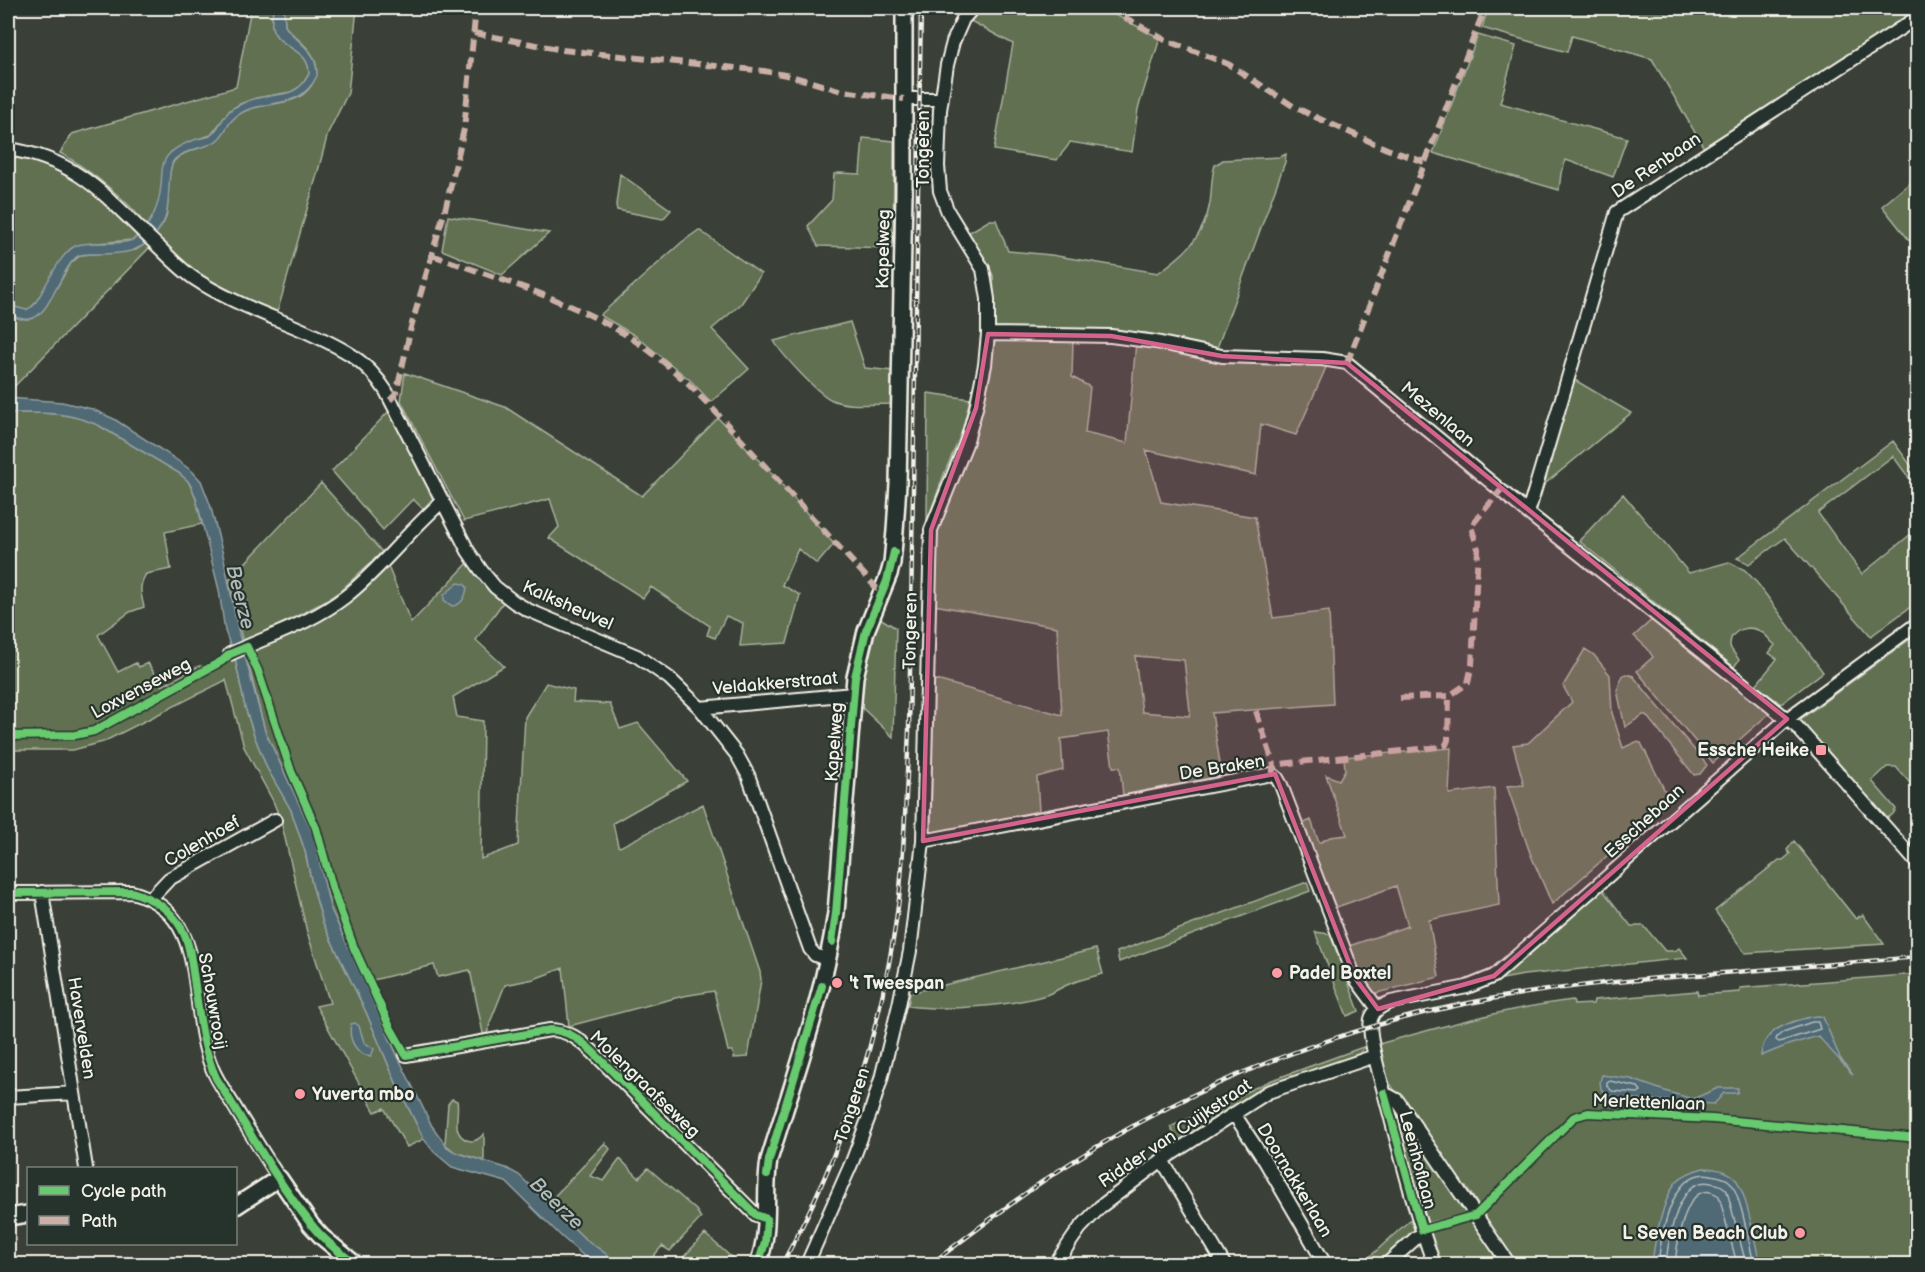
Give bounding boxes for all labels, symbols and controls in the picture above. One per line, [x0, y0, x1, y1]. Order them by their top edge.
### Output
street label: Tongeren [913, 110, 934, 188]
street label: De Renbaan [1608, 128, 1705, 203]
street label: Kapelweg [872, 209, 895, 289]
street label: Mezenlaan [1397, 377, 1479, 451]
water label: Beerze [220, 563, 260, 632]
street label: Kalksheuvel [519, 576, 616, 635]
street label: Tongeren [899, 592, 922, 670]
street label: Loxvenseweg [88, 653, 195, 723]
street label: Veldakkerstraat [711, 668, 839, 699]
street label: Kapelweg [821, 702, 848, 783]
place label: Essche Heike [1697, 740, 1809, 761]
marker: Essche Heike [1814, 743, 1828, 757]
street label: De Braken [1178, 750, 1266, 785]
street label: Esschebaan [1600, 780, 1689, 863]
street label: Colenhoef [161, 811, 244, 872]
street label: Schouwrooij [194, 951, 231, 1051]
place label: Padel Boxtel [1289, 963, 1391, 984]
marker: Padel Boxtel [1270, 966, 1284, 980]
place label: 't Tweespan [849, 973, 944, 994]
street label: Havervelden [63, 976, 100, 1081]
marker: 't Tweespan [830, 976, 844, 990]
street label: Molengraafseweg [585, 1026, 704, 1142]
street label: Tongeren [831, 1065, 874, 1145]
street label: Ridder van Cuijkstraat [1095, 1074, 1256, 1192]
place label: Yuverta mbo [312, 1084, 414, 1105]
marker: Yuverta mbo [293, 1087, 307, 1101]
street label: Merlettenlaan [1592, 1090, 1706, 1115]
street label: Leenhoflaan [1394, 1109, 1441, 1211]
street label: Doornakkerlaan [1252, 1120, 1337, 1241]
legend [27, 1167, 237, 1245]
water label: Beerze [525, 1172, 588, 1235]
text: Cycle path [81, 1181, 167, 1202]
text: Path [81, 1211, 117, 1232]
place label: L Seven Beach Club [1622, 1223, 1788, 1244]
marker: L Seven Beach Club [1793, 1226, 1807, 1240]

